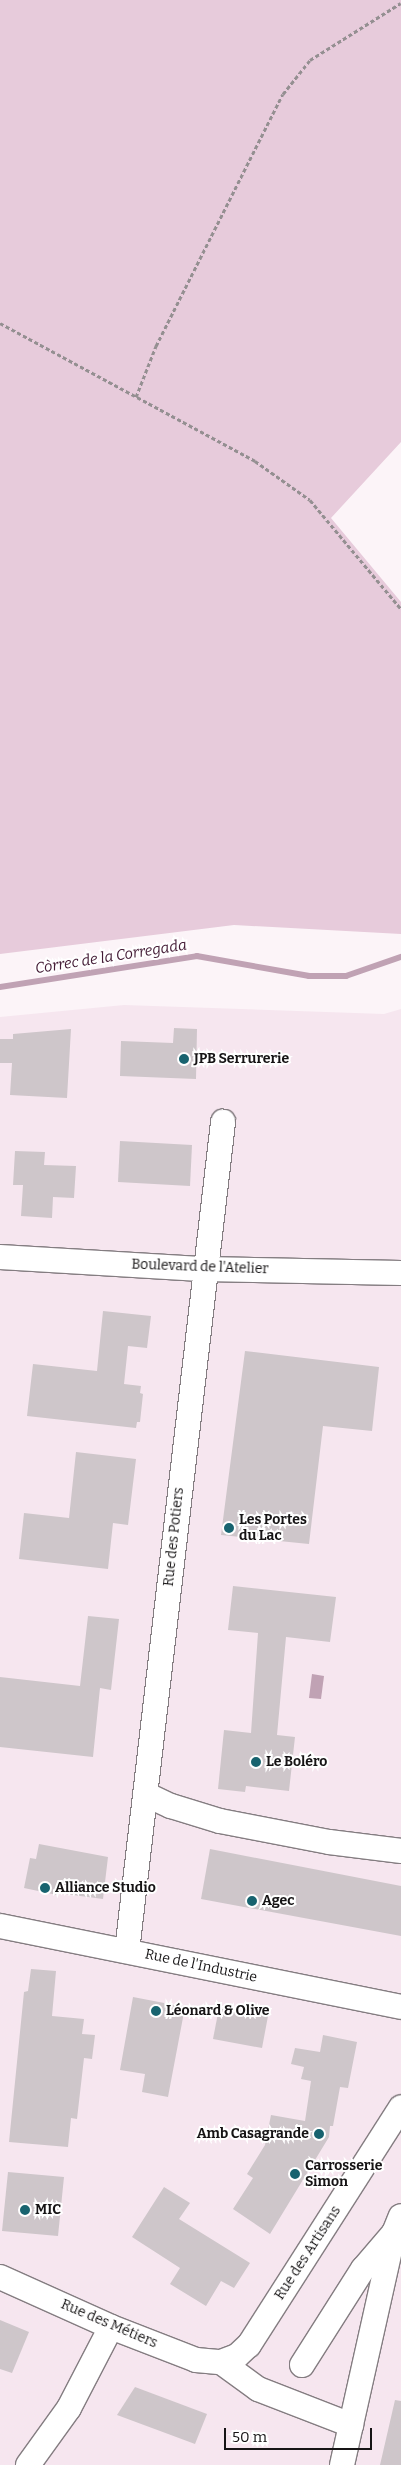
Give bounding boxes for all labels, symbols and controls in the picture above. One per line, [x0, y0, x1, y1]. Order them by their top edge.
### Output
water label: Còrrec de la Corregada [34, 936, 188, 978]
place label: JPB Serrurerie [194, 1051, 289, 1067]
marker: JPB Serrurerie [178, 1053, 190, 1065]
street label: Boulevard de l'Atelier [131, 1256, 269, 1278]
street label: Rue des Potiers [160, 1487, 188, 1587]
place label: Les Portes du Lac [239, 1512, 307, 1544]
marker: Les Portes du Lac [223, 1522, 235, 1534]
place label: Le Boléro [266, 1754, 327, 1770]
marker: Le Boléro [250, 1756, 262, 1768]
place label: Alliance Studio [55, 1880, 156, 1896]
marker: Alliance Studio [39, 1882, 51, 1894]
place label: Agec [262, 1893, 294, 1909]
marker: Agec [246, 1895, 258, 1907]
street label: Rue de l'Industrie [143, 1946, 259, 1986]
place label: Léonard & Olive [166, 2003, 269, 2019]
marker: Léonard & Olive [150, 2005, 162, 2017]
place label: Amb Casagrande [197, 2126, 309, 2142]
marker: Amb Casagrande [313, 2128, 325, 2140]
place label: Carrosserie Simon [305, 2158, 382, 2190]
marker: Carrosserie Simon [289, 2168, 301, 2180]
place label: MIC [35, 2202, 61, 2218]
street label: Rue des Artisans [271, 2203, 345, 2303]
marker: MIC [19, 2204, 31, 2216]
street label: Rue des Métiers [58, 2296, 160, 2352]
scale bar [226, 2418, 374, 2450]
text: 50 m [232, 2428, 267, 2446]

